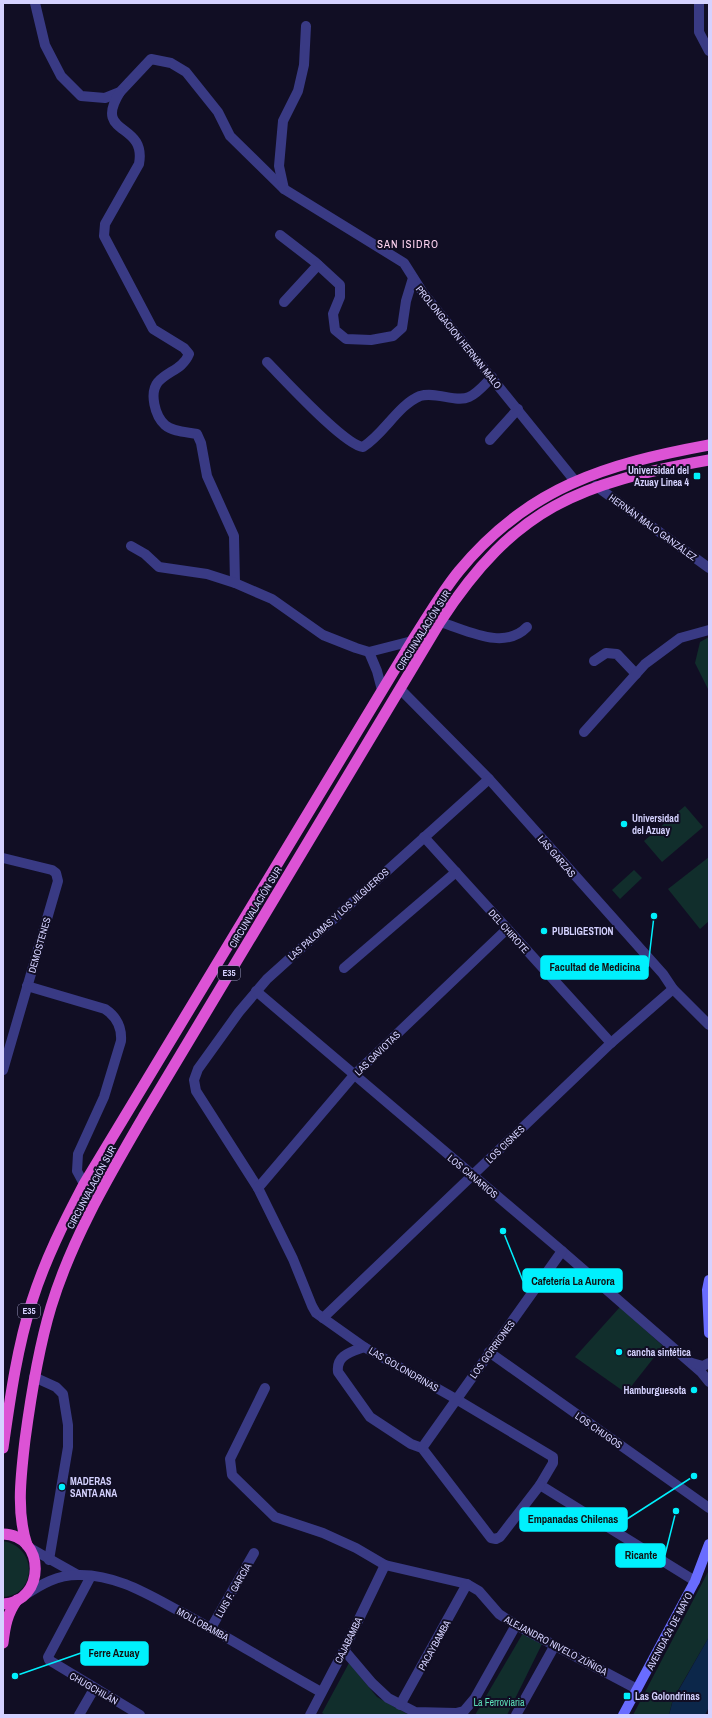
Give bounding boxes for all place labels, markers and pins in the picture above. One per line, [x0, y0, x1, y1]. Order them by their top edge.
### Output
place label: Universidad del Azuay Linea 4 [628, 464, 689, 489]
marker: Universidad del Azuay Linea 4 [692, 471, 702, 481]
place label: Universidad del Azuay [632, 812, 679, 837]
marker: Universidad del Azuay [619, 819, 629, 829]
place label: PUBLIGESTION [552, 925, 614, 938]
marker: PUBLIGESTION [539, 926, 549, 936]
callout: Facultad de Medicina [541, 956, 648, 979]
callout: Cafetería La Aurora [523, 1269, 622, 1292]
place label: cancha sintética [627, 1346, 691, 1359]
marker: cancha sintética [614, 1347, 624, 1357]
place label: Hamburguesota [624, 1384, 686, 1397]
marker: Hamburguesota [689, 1385, 699, 1395]
place label: MADERAS SANTA ANA [70, 1475, 117, 1500]
marker: MADERAS SANTA ANA [57, 1482, 67, 1492]
callout: Empanadas Chilenas [520, 1508, 627, 1531]
callout: Ricante [616, 1544, 665, 1567]
callout: Ferre Azuay [81, 1642, 148, 1665]
place label: Las Golondrinas [635, 1690, 700, 1703]
marker: Las Golondrinas [622, 1691, 632, 1701]

